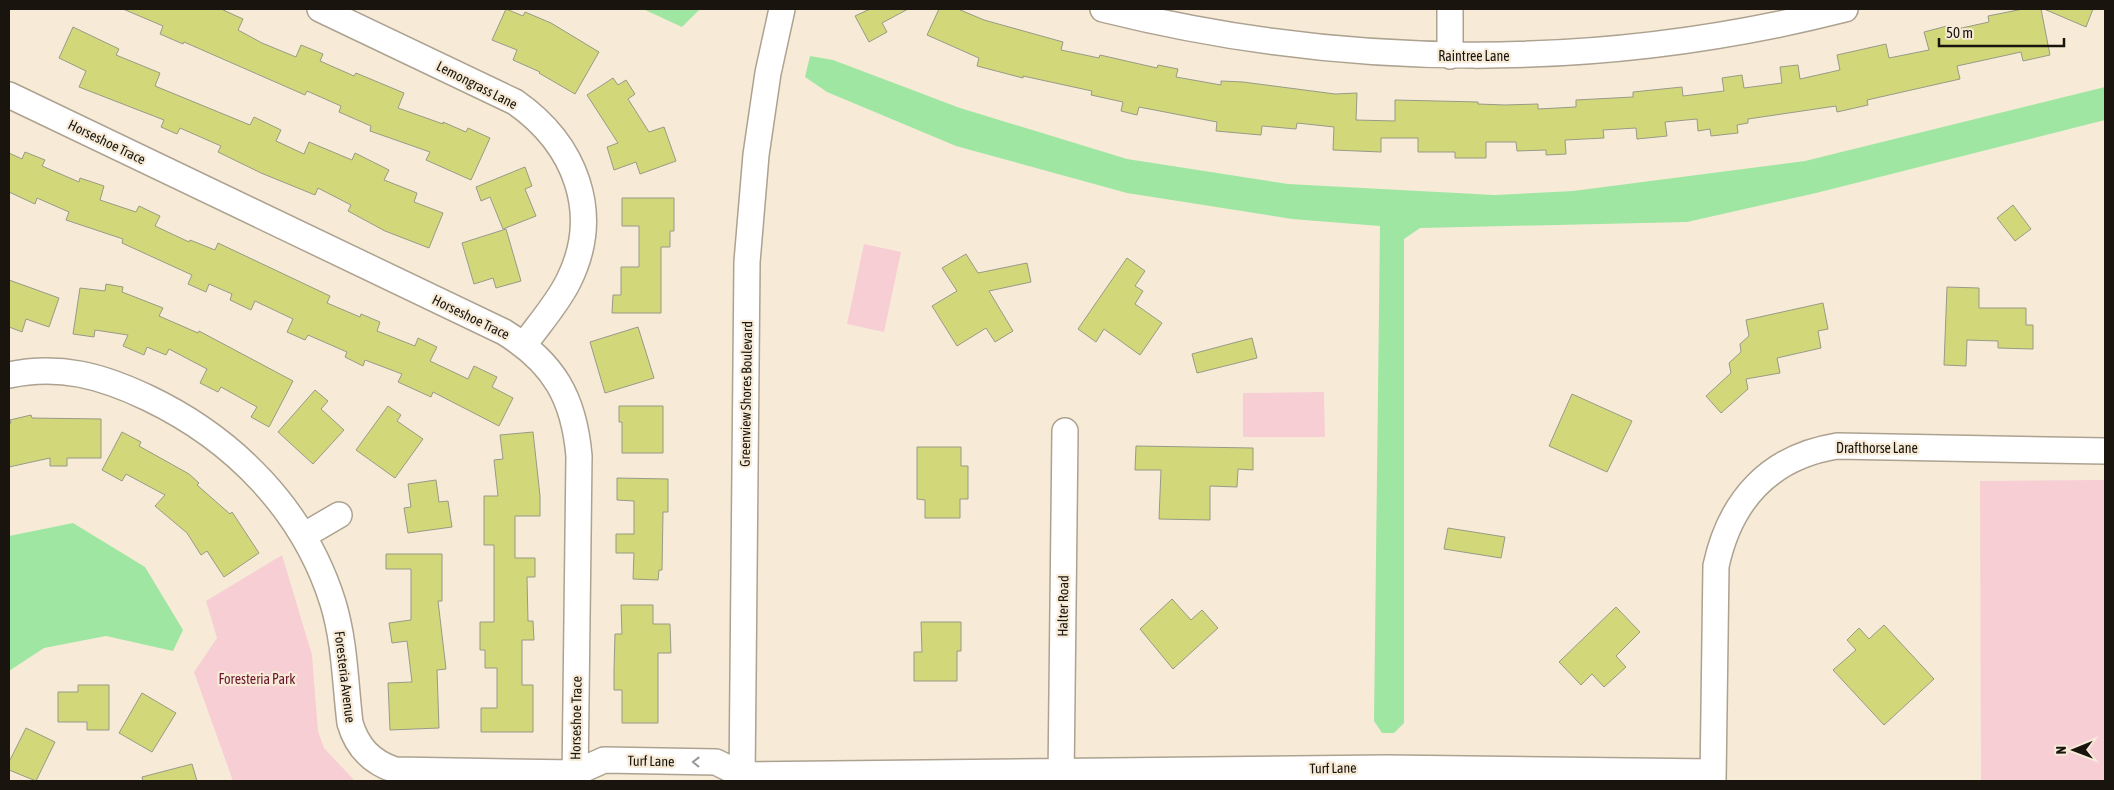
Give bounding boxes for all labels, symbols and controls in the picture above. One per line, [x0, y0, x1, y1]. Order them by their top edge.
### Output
scale bar [1939, 15, 2064, 47]
text: 50 m [1946, 24, 1973, 41]
street label: Raintree Lane [1438, 48, 1510, 64]
street label: Lemongrass Lane [434, 58, 520, 112]
street label: Horseshoe Trace [66, 116, 148, 168]
street label: Horseshoe Trace [430, 291, 512, 343]
street label: Greenview Shores Boulevard [737, 321, 755, 467]
street label: Drafthorse Lane [1836, 440, 1918, 456]
street label: Halter Road [1054, 575, 1072, 637]
street label: Foresteria Avenue [331, 630, 359, 724]
park label: Foresteria Park [219, 671, 295, 687]
street label: Horseshoe Trace [567, 676, 585, 760]
north arrow [2049, 725, 2099, 775]
text: N [2053, 746, 2069, 754]
street label: Turf Lane [627, 753, 675, 769]
one-way arrow [692, 757, 700, 767]
street label: Turf Lane [1309, 760, 1357, 776]

